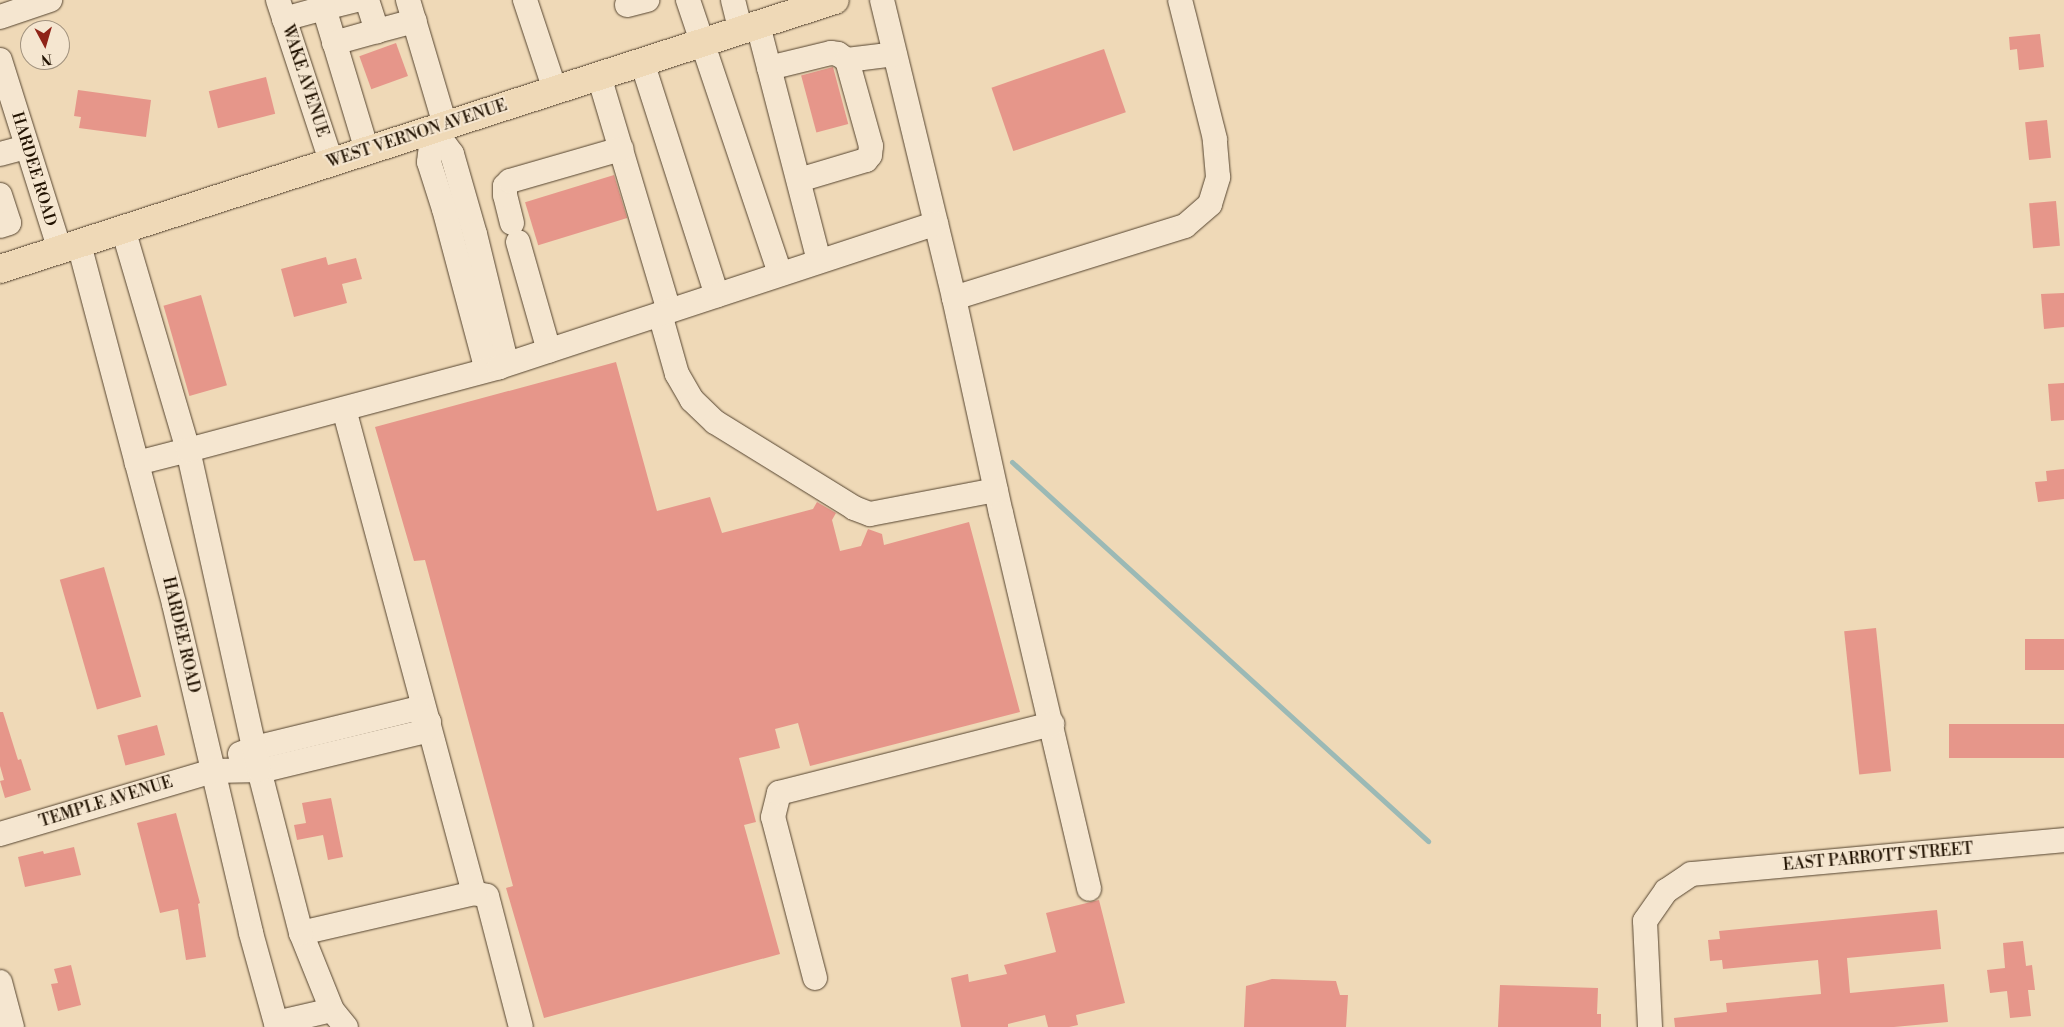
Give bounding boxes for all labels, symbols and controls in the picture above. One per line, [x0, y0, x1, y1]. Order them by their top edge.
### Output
north arrow [20, 20, 70, 70]
street label: WAKE AVENUE [278, 23, 332, 139]
text: N [40, 49, 53, 68]
street label: WEST VERNON AVENUE [324, 96, 510, 172]
street label: HARDEE ROAD [7, 109, 61, 229]
street label: HARDEE ROAD [158, 575, 204, 695]
street label: TEMPLE AVENUE [37, 773, 175, 831]
street label: EAST PARROTT STREET [1782, 839, 1974, 875]

